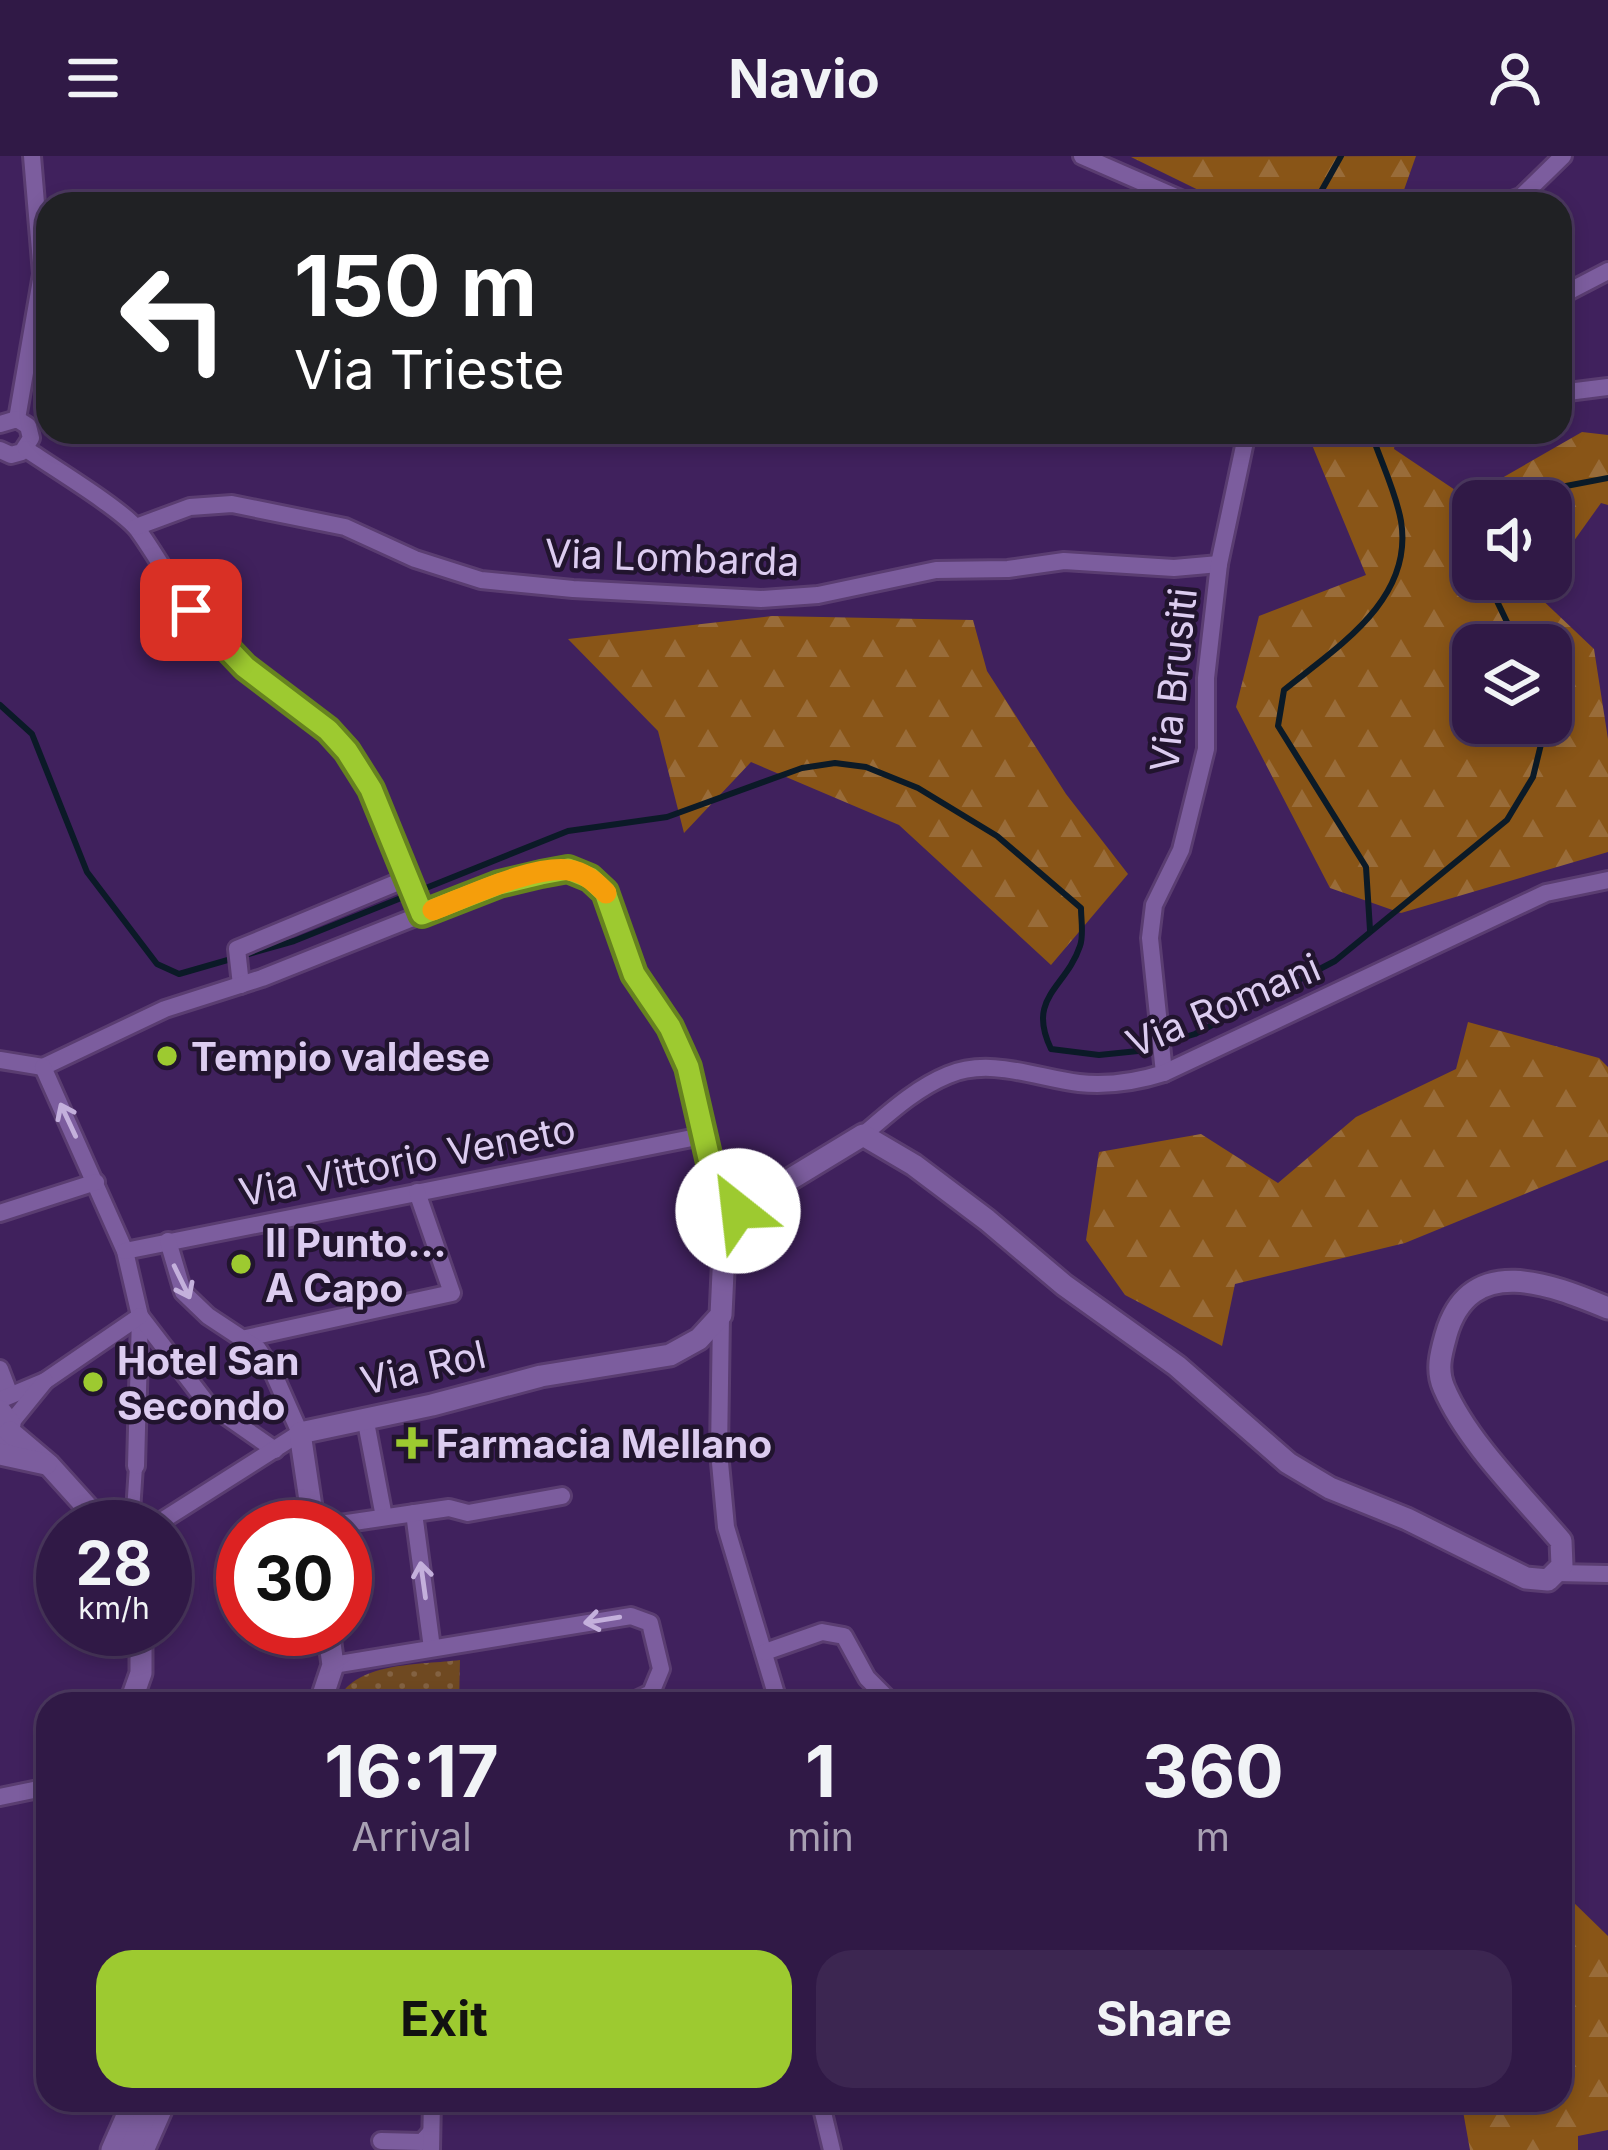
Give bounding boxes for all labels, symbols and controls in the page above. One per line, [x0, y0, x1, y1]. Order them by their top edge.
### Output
icon: menu [60, 45, 126, 111]
icon: person [1482, 45, 1548, 111]
text: Navio [728, 46, 880, 111]
text: 150 m [294, 235, 537, 336]
icon: left [96, 240, 252, 396]
text: Via Trieste [294, 337, 565, 402]
map controls [1452, 480, 1572, 744]
button: sound [1452, 480, 1572, 600]
street label: Via Lombarda [544, 529, 800, 585]
pin [140, 559, 242, 661]
icon: arrive [158, 577, 224, 643]
street label: Via Brusiti [1140, 586, 1206, 774]
button: layers [1452, 624, 1572, 744]
street label: Via Romani [1119, 943, 1327, 1067]
place label: Tempio valdese [191, 1033, 490, 1080]
marker: Tempio valdese [154, 1043, 180, 1069]
one-way arrow [56, 1103, 78, 1139]
street label: Via Vittorio Veneto [235, 1104, 579, 1216]
position arrow [675, 1148, 801, 1274]
place label: Il Punto... A Capo [265, 1219, 446, 1311]
marker: Il Punto... A Capo [228, 1251, 254, 1277]
one-way arrow [172, 1264, 194, 1300]
street label: Via Rol [356, 1330, 490, 1404]
place label: Hotel San Secondo [117, 1337, 299, 1429]
marker: Hotel San Secondo [80, 1369, 106, 1395]
place label: Farmacia Mellano [436, 1420, 772, 1467]
marker: Farmacia Mellano [399, 1430, 425, 1456]
speed limit sign: 30 [216, 1500, 372, 1656]
text: 28 [76, 1527, 152, 1599]
one-way arrow [411, 1562, 434, 1601]
text: km/h [78, 1590, 150, 1626]
one-way arrow [584, 1609, 623, 1632]
text: 16:17 [324, 1727, 499, 1814]
text: 1 [805, 1727, 836, 1814]
text: 360 [1142, 1727, 1284, 1814]
text: Arrival [352, 1813, 472, 1860]
text: min [787, 1813, 854, 1860]
text: m [1196, 1813, 1230, 1860]
button: Exit [96, 1950, 792, 2088]
button: Share [816, 1950, 1512, 2088]

